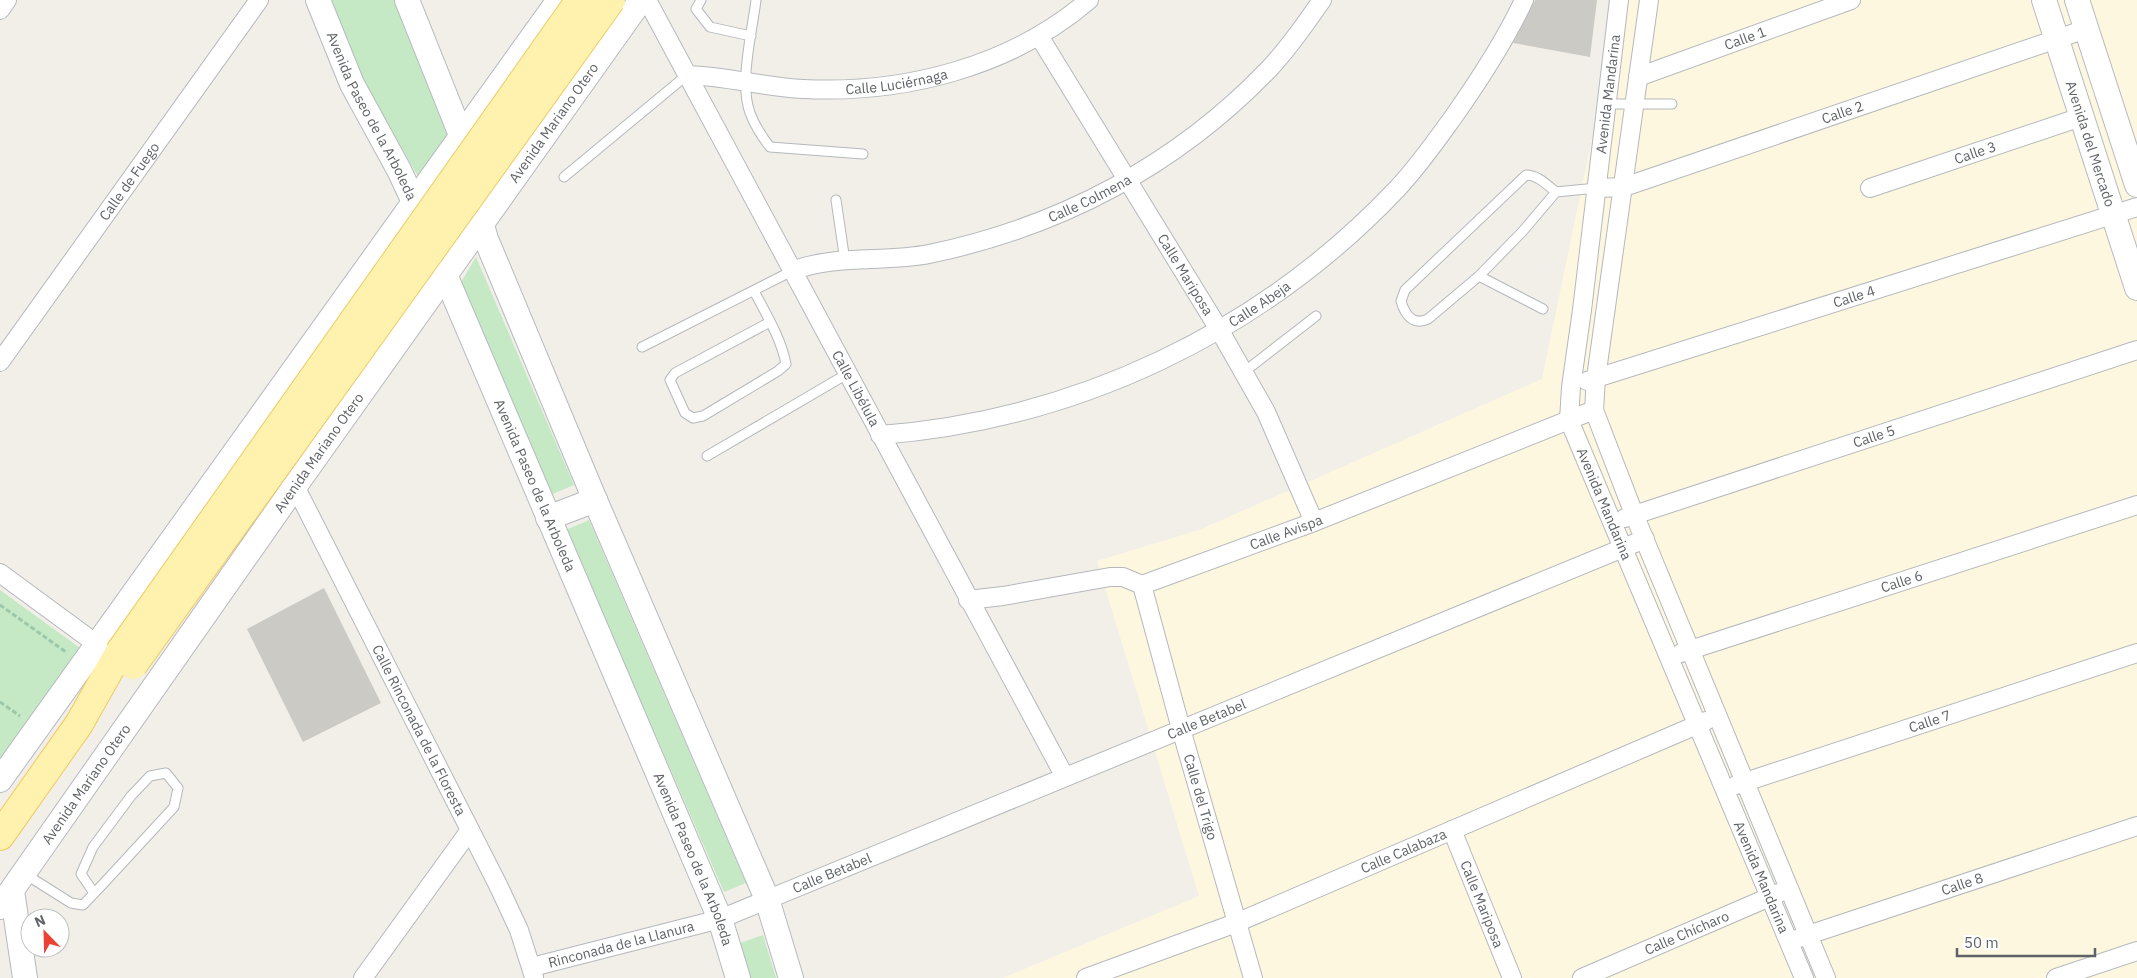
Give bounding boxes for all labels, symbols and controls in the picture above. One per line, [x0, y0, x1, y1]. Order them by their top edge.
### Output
street label: Calle 1 [1722, 22, 1769, 54]
street label: Avenida Paseo de la Arboleda [323, 29, 421, 204]
street label: Avenida Mandarina [1592, 33, 1624, 155]
street label: Avenida Mariano Otero [505, 59, 603, 186]
street label: Calle Luciérnaga [845, 65, 950, 98]
street label: Avenida del Mercado [2062, 79, 2119, 209]
street label: Calle 2 [1819, 97, 1866, 128]
street label: Calle 3 [1952, 137, 1999, 168]
street label: Calle de Fuego [95, 139, 163, 224]
street label: Calle Colmena [1045, 170, 1135, 226]
street label: Calle Mariposa [1154, 231, 1218, 319]
street label: Calle Abeja [1225, 277, 1294, 331]
street label: Calle 4 [1831, 281, 1877, 312]
street label: Calle Libélula [828, 347, 884, 430]
street label: Avenida Mariano Otero [270, 389, 368, 516]
street label: Avenida Paseo de la Arboleda [490, 396, 580, 575]
street label: Calle 5 [1851, 421, 1897, 452]
street label: Avenida Mandarina [1573, 445, 1636, 563]
street label: Calle Avispa [1247, 510, 1326, 554]
street label: Calle 6 [1878, 566, 1925, 597]
street label: Calle Rinconada de la Floresta [368, 642, 470, 819]
street label: Calle Betabel [1164, 695, 1249, 743]
street label: Calle 7 [1906, 706, 1953, 737]
street label: Avenida Mariano Otero [38, 720, 135, 848]
street label: Calle del Trigo [1180, 752, 1222, 842]
street label: Avenida Paseo de la Arboleda [649, 770, 737, 948]
street label: Avenida Mandarina [1730, 818, 1793, 936]
street label: Calle Calabaza [1358, 824, 1450, 877]
street label: Calle Betabel [790, 849, 874, 897]
street label: Calle Mariposa [1456, 858, 1508, 951]
street label: Calle 8 [1939, 869, 1986, 899]
street label: Calle Chícharo [1642, 907, 1732, 959]
north arrow [20, 908, 70, 958]
text: N [32, 911, 48, 931]
street label: Rinconada de la Llanura [546, 917, 697, 972]
scale bar [1957, 926, 2094, 958]
text: 50 m [1964, 933, 1999, 952]

